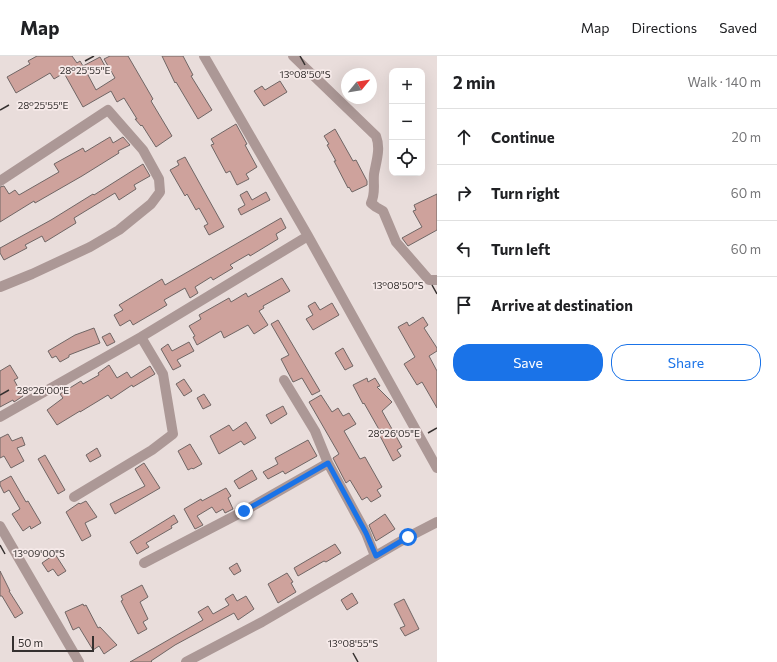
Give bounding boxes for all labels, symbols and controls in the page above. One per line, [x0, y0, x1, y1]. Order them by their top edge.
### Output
text: Map [20, 16, 59, 39]
text: Map [581, 19, 610, 36]
text: Directions [632, 19, 697, 36]
text: Saved [719, 19, 757, 36]
text: 28°25'55"E [60, 64, 110, 76]
text: 13°08'50"S [279, 68, 331, 80]
north arrow [341, 68, 377, 104]
map controls [389, 68, 425, 176]
button: + [389, 68, 425, 104]
text: 2 min [453, 72, 495, 93]
text: Walk · 140 m [688, 74, 761, 90]
text: 28°25'55"E [18, 99, 68, 111]
button: − [389, 104, 425, 140]
icon: ahead [453, 126, 475, 148]
text: Continue [491, 128, 555, 146]
text: 20 m [732, 129, 761, 145]
button: locate [389, 140, 425, 176]
icon: right [453, 182, 475, 204]
text: Turn right [491, 184, 560, 202]
text: 60 m [731, 185, 761, 201]
icon: left [453, 238, 475, 260]
text: Turn left [491, 240, 550, 258]
text: 60 m [731, 241, 761, 257]
text: 13°08'50"S [372, 279, 424, 291]
icon: arrive [453, 294, 475, 316]
text: Arrive at destination [491, 296, 633, 314]
button: Save [453, 344, 603, 381]
button: Share [611, 344, 761, 381]
text: 28°26'00"E [17, 384, 69, 396]
text: 28°26'05"E [368, 427, 420, 439]
route end [235, 502, 253, 520]
route start [399, 528, 417, 546]
text: 13°09'00"S [13, 547, 65, 559]
scale bar [12, 634, 94, 653]
text: 50 m [18, 636, 43, 649]
text: 13°08'55"S [328, 637, 378, 649]

